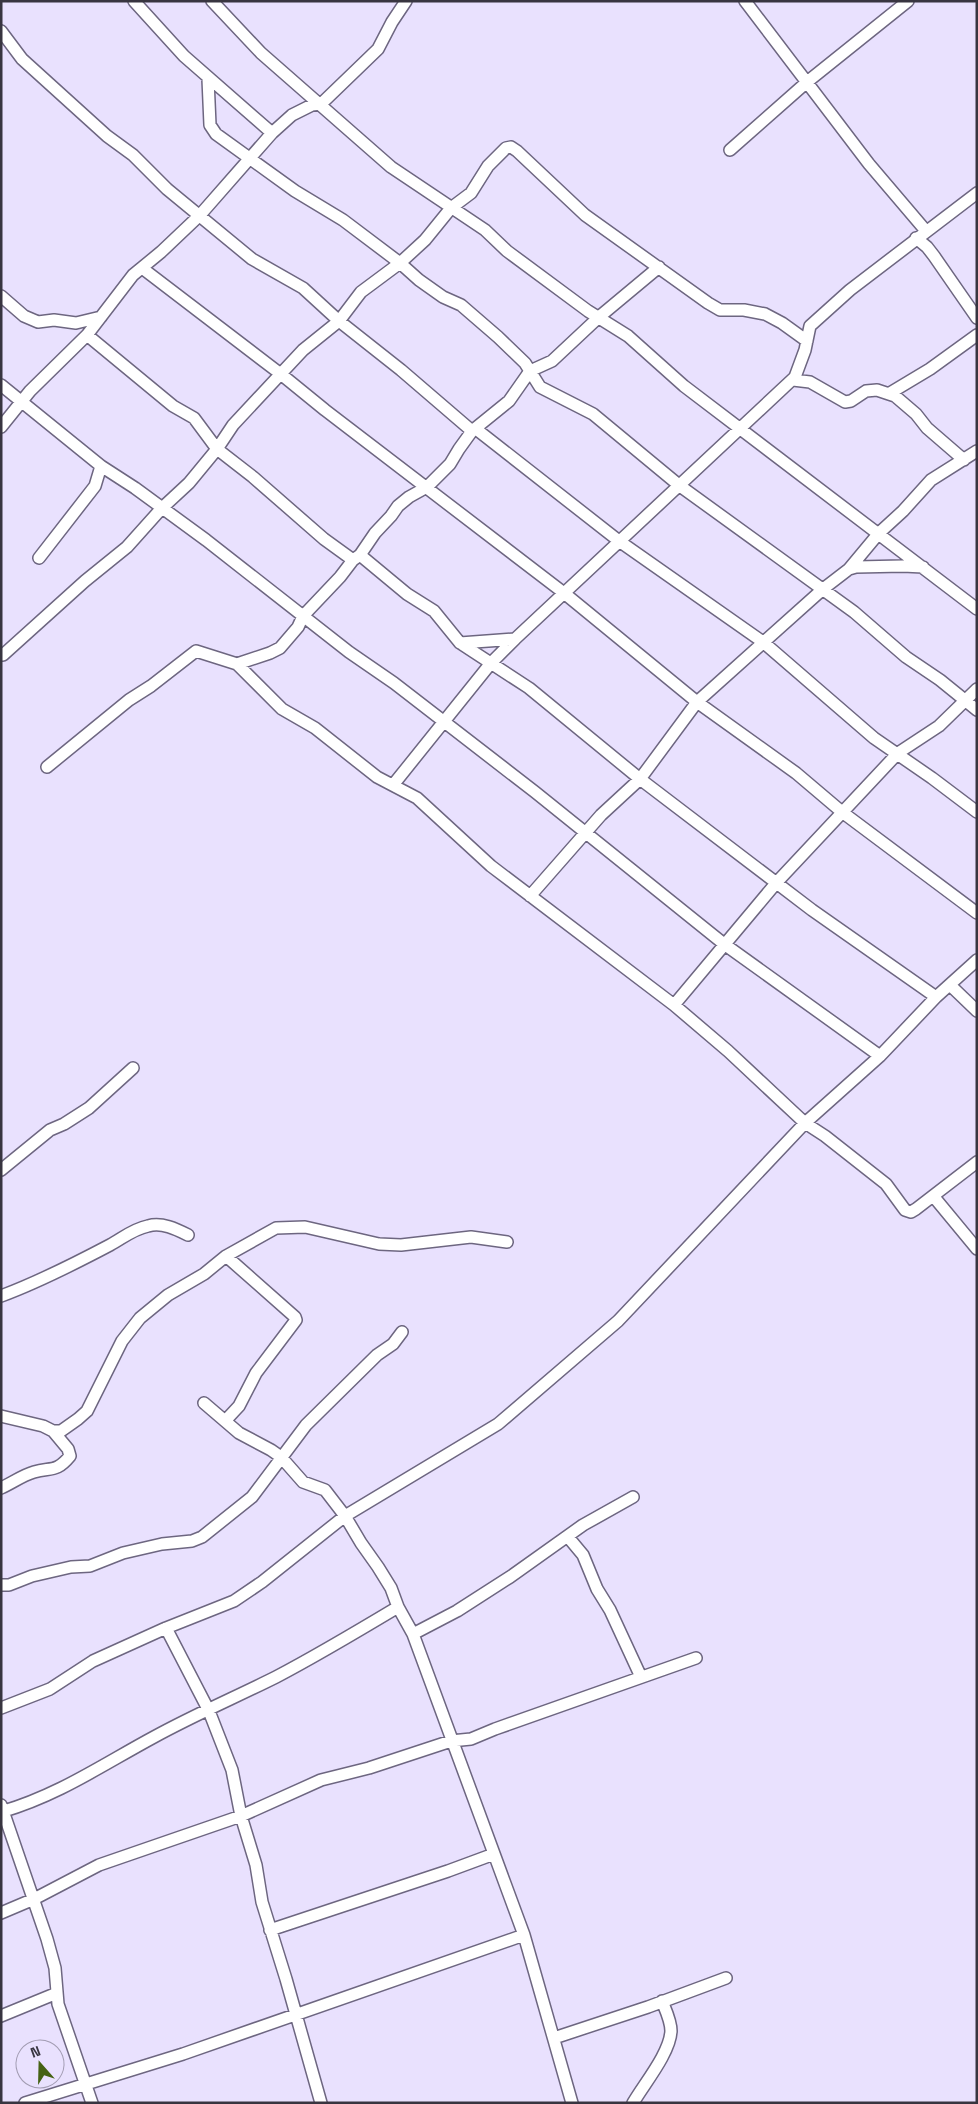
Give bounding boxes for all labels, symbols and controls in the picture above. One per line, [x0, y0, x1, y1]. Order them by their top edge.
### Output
north arrow [15, 2039, 65, 2089]
text: N [28, 2042, 43, 2062]

